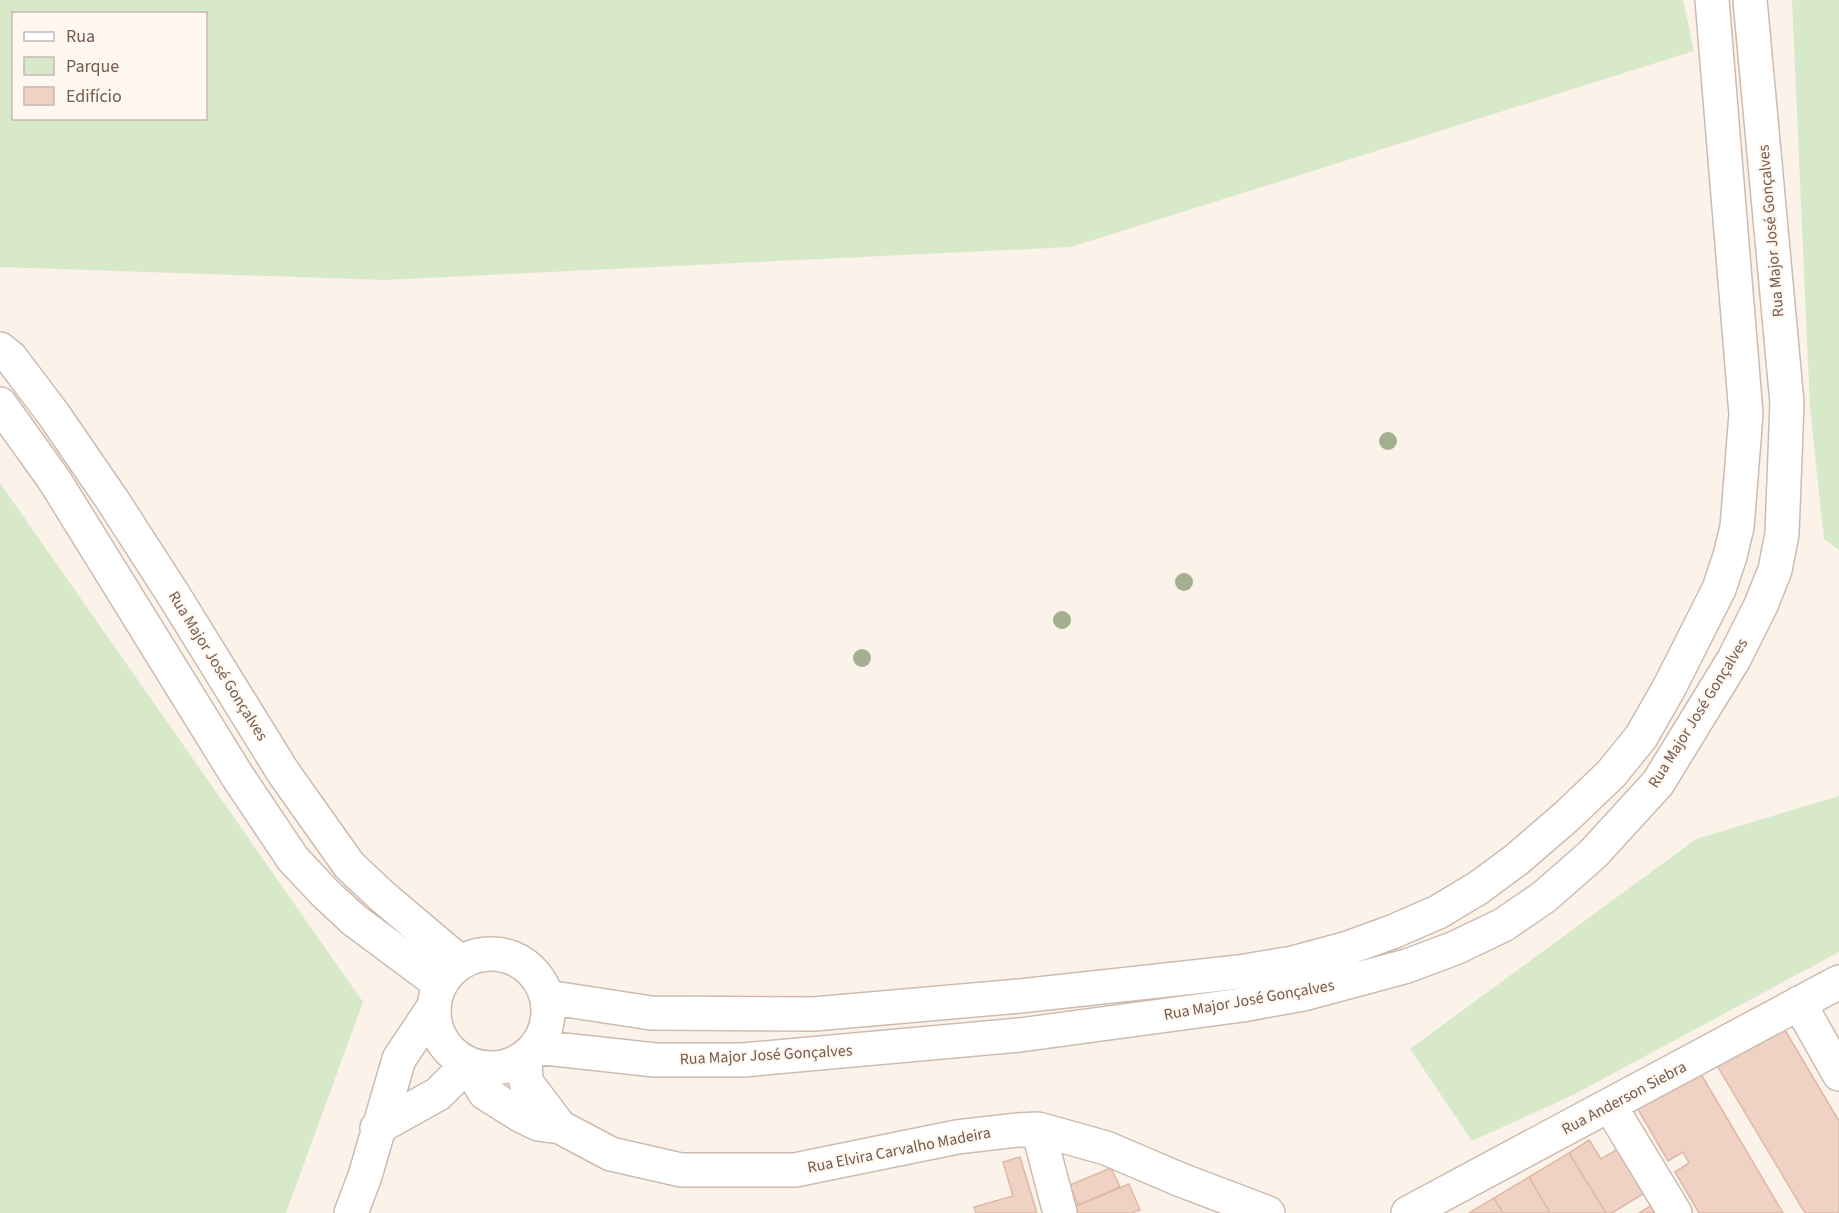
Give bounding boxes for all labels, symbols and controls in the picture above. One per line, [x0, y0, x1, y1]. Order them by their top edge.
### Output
legend [12, 12, 207, 120]
text: Rua [66, 24, 95, 49]
text: Parque [66, 54, 119, 79]
text: Edifício [66, 84, 122, 109]
street label: Rua Major José Gonçalves [1752, 144, 1789, 318]
street label: Rua Major José Gonçalves [163, 587, 273, 745]
street label: Rua Major José Gonçalves [1643, 634, 1753, 792]
street label: Rua Major José Gonçalves [1162, 974, 1336, 1026]
street label: Rua Major José Gonçalves [679, 1039, 853, 1071]
street label: Rua Anderson Siebra [1558, 1056, 1690, 1140]
street label: Rua Elvira Carvalho Madeira [806, 1121, 992, 1179]

